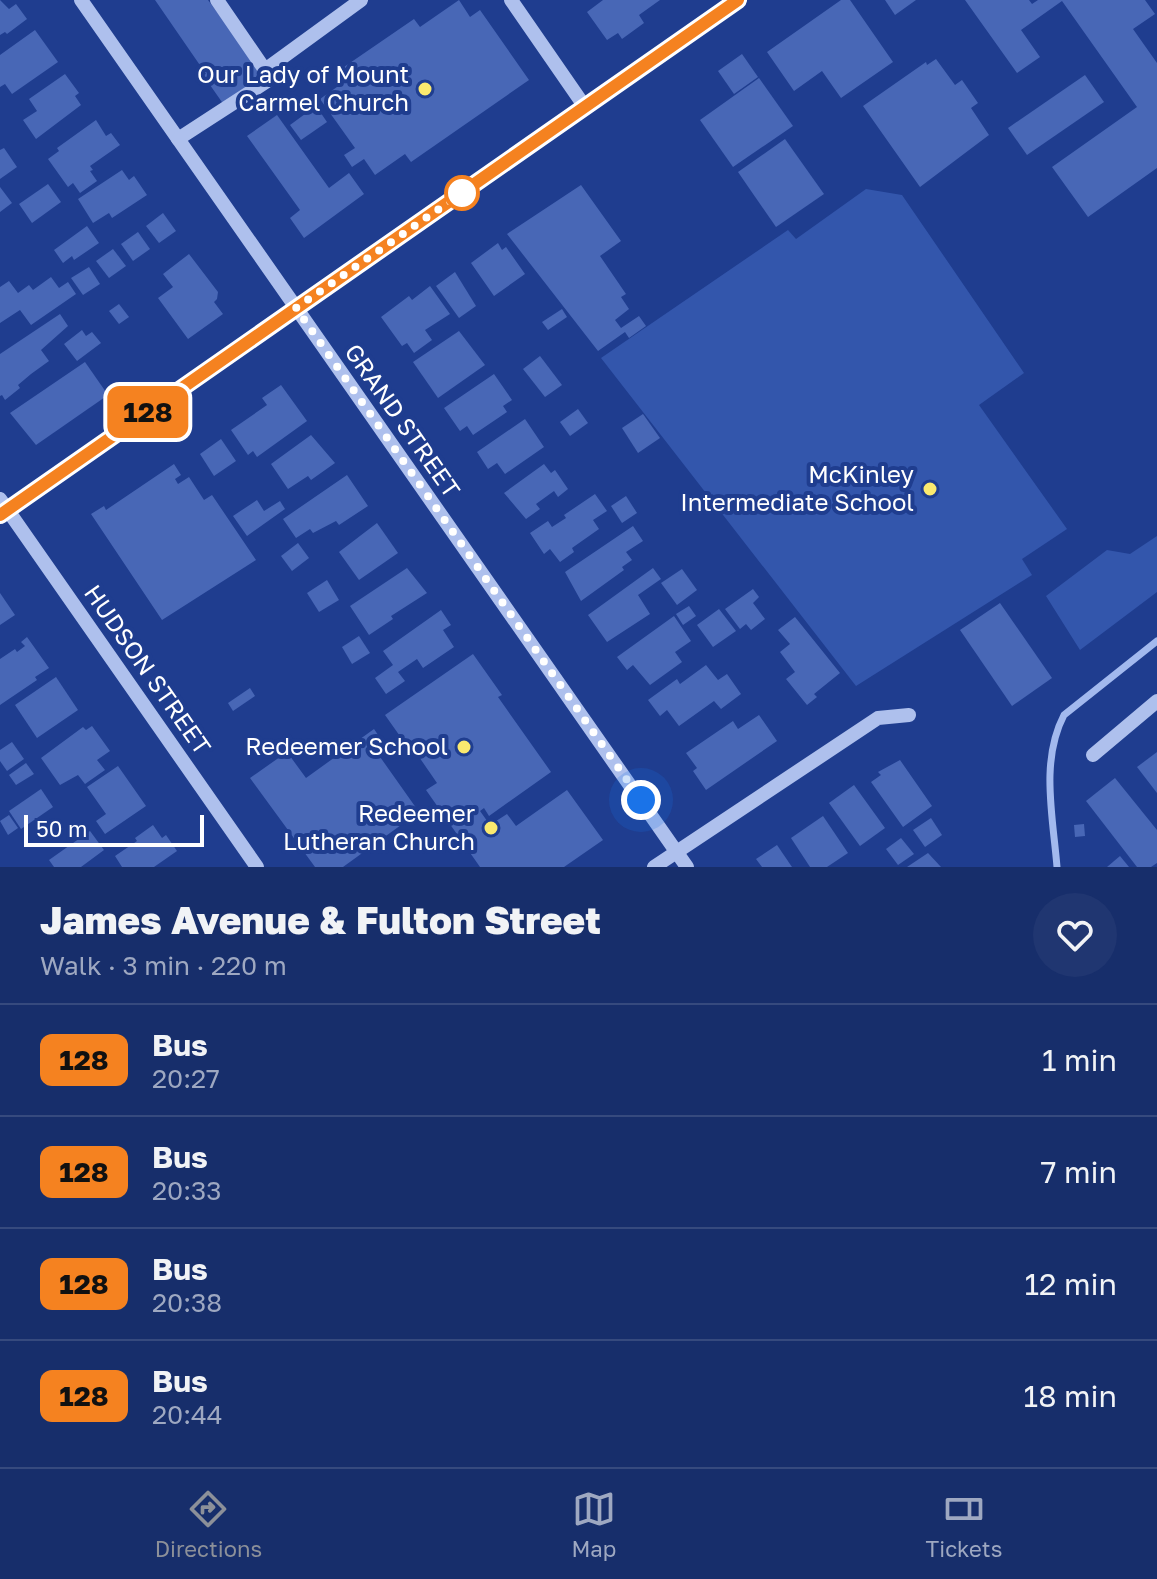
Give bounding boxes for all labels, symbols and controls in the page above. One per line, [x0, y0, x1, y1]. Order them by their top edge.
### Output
place label: Our Lady of Mount Carmel Church [197, 59, 409, 116]
marker: Our Lady of Mount Carmel Church [416, 80, 434, 98]
unlabelled marker [445, 176, 479, 210]
street label: GRAND STREET [339, 338, 467, 503]
line badge: 128 [102, 386, 194, 438]
text: 128 [123, 395, 173, 428]
place label: McKinley Intermediate School [680, 459, 914, 516]
marker: McKinley Intermediate School [921, 480, 939, 498]
street label: HUDSON STREET [79, 579, 218, 760]
place label: Redeemer School [245, 731, 448, 760]
marker: Redeemer School [455, 738, 473, 756]
your location [621, 780, 661, 820]
place label: Redeemer Lutheran Church [283, 798, 475, 855]
scale bar [24, 811, 204, 847]
text: 50 m [36, 815, 87, 842]
marker: Redeemer Lutheran Church [482, 819, 500, 837]
button: heart [1033, 893, 1117, 977]
text: James Avenue & Fulton Street [40, 897, 601, 942]
text: Walk · 3 min · 220 m [40, 950, 287, 981]
text: Bus [152, 1027, 208, 1063]
text: 1 min [1042, 1042, 1117, 1078]
text: 128 [59, 1043, 109, 1076]
text: 20:27 [152, 1063, 220, 1094]
text: Bus [152, 1139, 208, 1175]
text: 7 min [1041, 1154, 1117, 1190]
text: 128 [59, 1155, 109, 1188]
text: 20:33 [152, 1175, 221, 1206]
text: Bus [152, 1251, 208, 1287]
text: 12 min [1025, 1266, 1117, 1302]
text: 128 [59, 1267, 109, 1300]
text: 20:38 [152, 1287, 222, 1318]
text: Bus [152, 1363, 208, 1399]
text: 18 min [1024, 1378, 1117, 1414]
text: 128 [59, 1379, 109, 1412]
text: 20:44 [152, 1399, 223, 1430]
tab: Directions [155, 1487, 262, 1562]
tab: Map [571, 1487, 616, 1562]
tab: Tickets [926, 1487, 1002, 1562]

